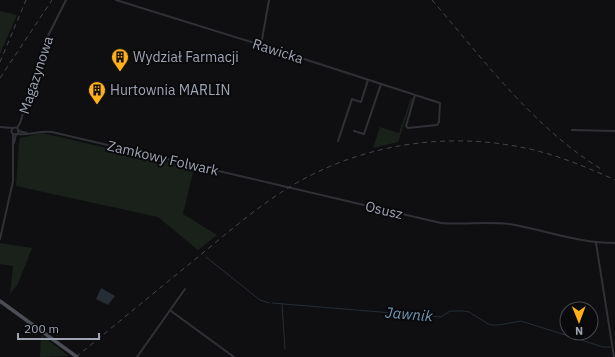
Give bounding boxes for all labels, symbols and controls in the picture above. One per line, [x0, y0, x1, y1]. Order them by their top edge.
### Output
street label: Magazynowa [15, 33, 57, 116]
street label: Rawicka [250, 34, 306, 68]
building icon: Wydział Farmacji [110, 47, 130, 72]
place label: Wydział Farmacji [133, 48, 239, 66]
building icon: Hurtownia MARLIN [87, 80, 107, 105]
place label: Hurtownia MARLIN [110, 81, 230, 99]
street label: Zamkowy Folwark [106, 136, 221, 180]
street label: Osusz [364, 197, 405, 223]
north arrow [559, 301, 599, 341]
water label: Jawnik [385, 302, 434, 326]
scale bar [18, 315, 99, 341]
text: 200 m [24, 321, 59, 336]
text: N [575, 324, 583, 338]

